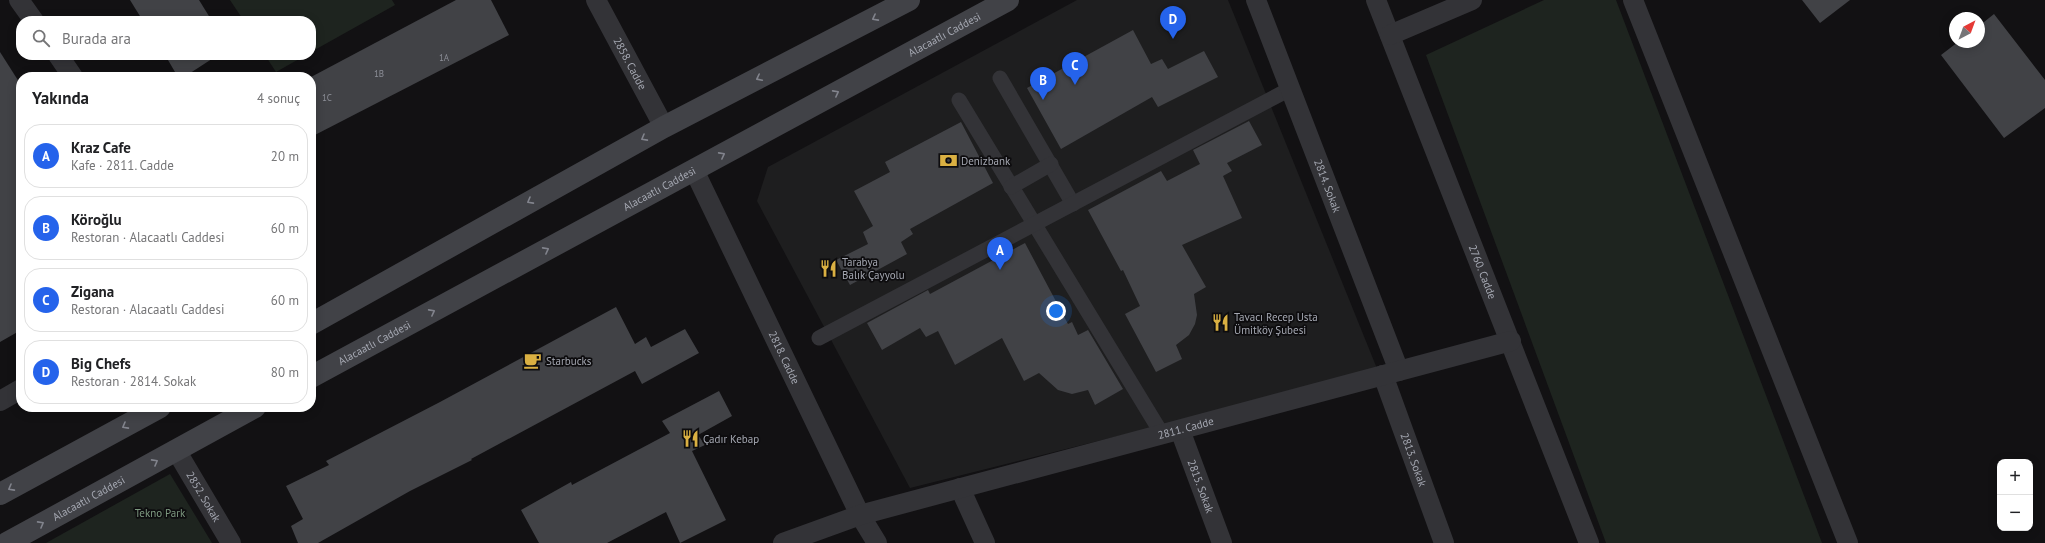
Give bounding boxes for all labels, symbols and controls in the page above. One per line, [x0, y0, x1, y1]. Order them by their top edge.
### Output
pin: D [1160, 6, 1186, 39]
street label: Alacaatlı Caddesi [906, 9, 983, 60]
north arrow [1949, 12, 1985, 48]
one-way arrow [871, 13, 879, 21]
search box [16, 16, 316, 60]
icon: search [30, 27, 52, 49]
text: Burada ara [62, 29, 131, 48]
street label: 2858. Cadde [610, 35, 650, 92]
house number: 1A [439, 52, 450, 63]
pin: C [1062, 52, 1088, 85]
pin: B [1030, 67, 1056, 100]
house number: 1B [374, 68, 384, 79]
one-way arrow [756, 73, 763, 81]
text: Yakında [32, 87, 89, 109]
text: 4 sonuç [257, 90, 300, 107]
one-way arrow [832, 90, 839, 98]
house number: 1C [322, 92, 332, 103]
one-way arrow [641, 133, 648, 141]
text: Kraz Cafe [71, 138, 131, 157]
text: A [42, 148, 50, 165]
text: 20 m [271, 148, 299, 165]
bank icon: Denizbank [938, 151, 958, 171]
one-way arrow [718, 152, 725, 159]
place label: Denizbank [961, 154, 1011, 168]
text: Kafe · 2811. Cadde [71, 157, 174, 174]
street label: 2814. Sokak [1311, 157, 1344, 215]
street label: Alacaatlı Caddesi [621, 163, 698, 214]
one-way arrow [527, 197, 534, 204]
text: Köroğlu [71, 210, 121, 229]
text: B [42, 220, 50, 237]
text: 60 m [271, 220, 299, 237]
text: Restoran · Alacaatlı Caddesi [71, 229, 224, 246]
pin: A [987, 237, 1013, 270]
street label: 2760. Cadde [1466, 243, 1500, 302]
one-way arrow [542, 247, 549, 255]
place label: Tarabya Balık Çayyolu [842, 255, 905, 282]
restaurant icon: Tarabya Balık Çayyolu [819, 258, 839, 278]
text: Zigana [71, 282, 114, 301]
text: C [42, 292, 50, 309]
text: 60 m [271, 292, 299, 309]
text: Restoran · Alacaatlı Caddesi [71, 301, 224, 318]
your location [1046, 301, 1066, 321]
one-way arrow [427, 309, 435, 316]
place label: Tavacı Recep Usta Ümitköy Şubesi [1234, 310, 1318, 337]
restaurant icon: Tavacı Recep Usta Ümitköy Şubesi [1211, 313, 1231, 333]
street label: Alacaatlı Caddesi [336, 317, 413, 368]
street label: 2818. Cadde [765, 329, 803, 387]
cafe icon: Starbucks [523, 351, 543, 371]
text: Big Chefs [71, 354, 131, 373]
place label: Starbucks [546, 354, 592, 368]
text: D [42, 364, 50, 381]
text: 80 m [271, 364, 299, 381]
text: Restoran · 2814. Sokak [71, 373, 196, 390]
street label: 2811. Cadde [1156, 414, 1216, 442]
one-way arrow [122, 421, 129, 428]
restaurant icon: Çadır Kebap [680, 429, 700, 449]
street label: 2813. Sokak [1398, 431, 1430, 489]
place label: Çadır Kebap [703, 432, 759, 446]
street label: 2815. Sokak [1185, 457, 1218, 516]
one-way arrow [151, 459, 158, 466]
map controls [1997, 459, 2033, 531]
button: + [1997, 459, 2033, 495]
street label: 2852. Sokak [183, 469, 224, 525]
street label: Alacaatlı Caddesi [50, 473, 127, 524]
one-way arrow [8, 483, 15, 491]
button: − [1997, 495, 2033, 531]
park label: Tekno Park [135, 506, 186, 520]
one-way arrow [37, 522, 44, 529]

